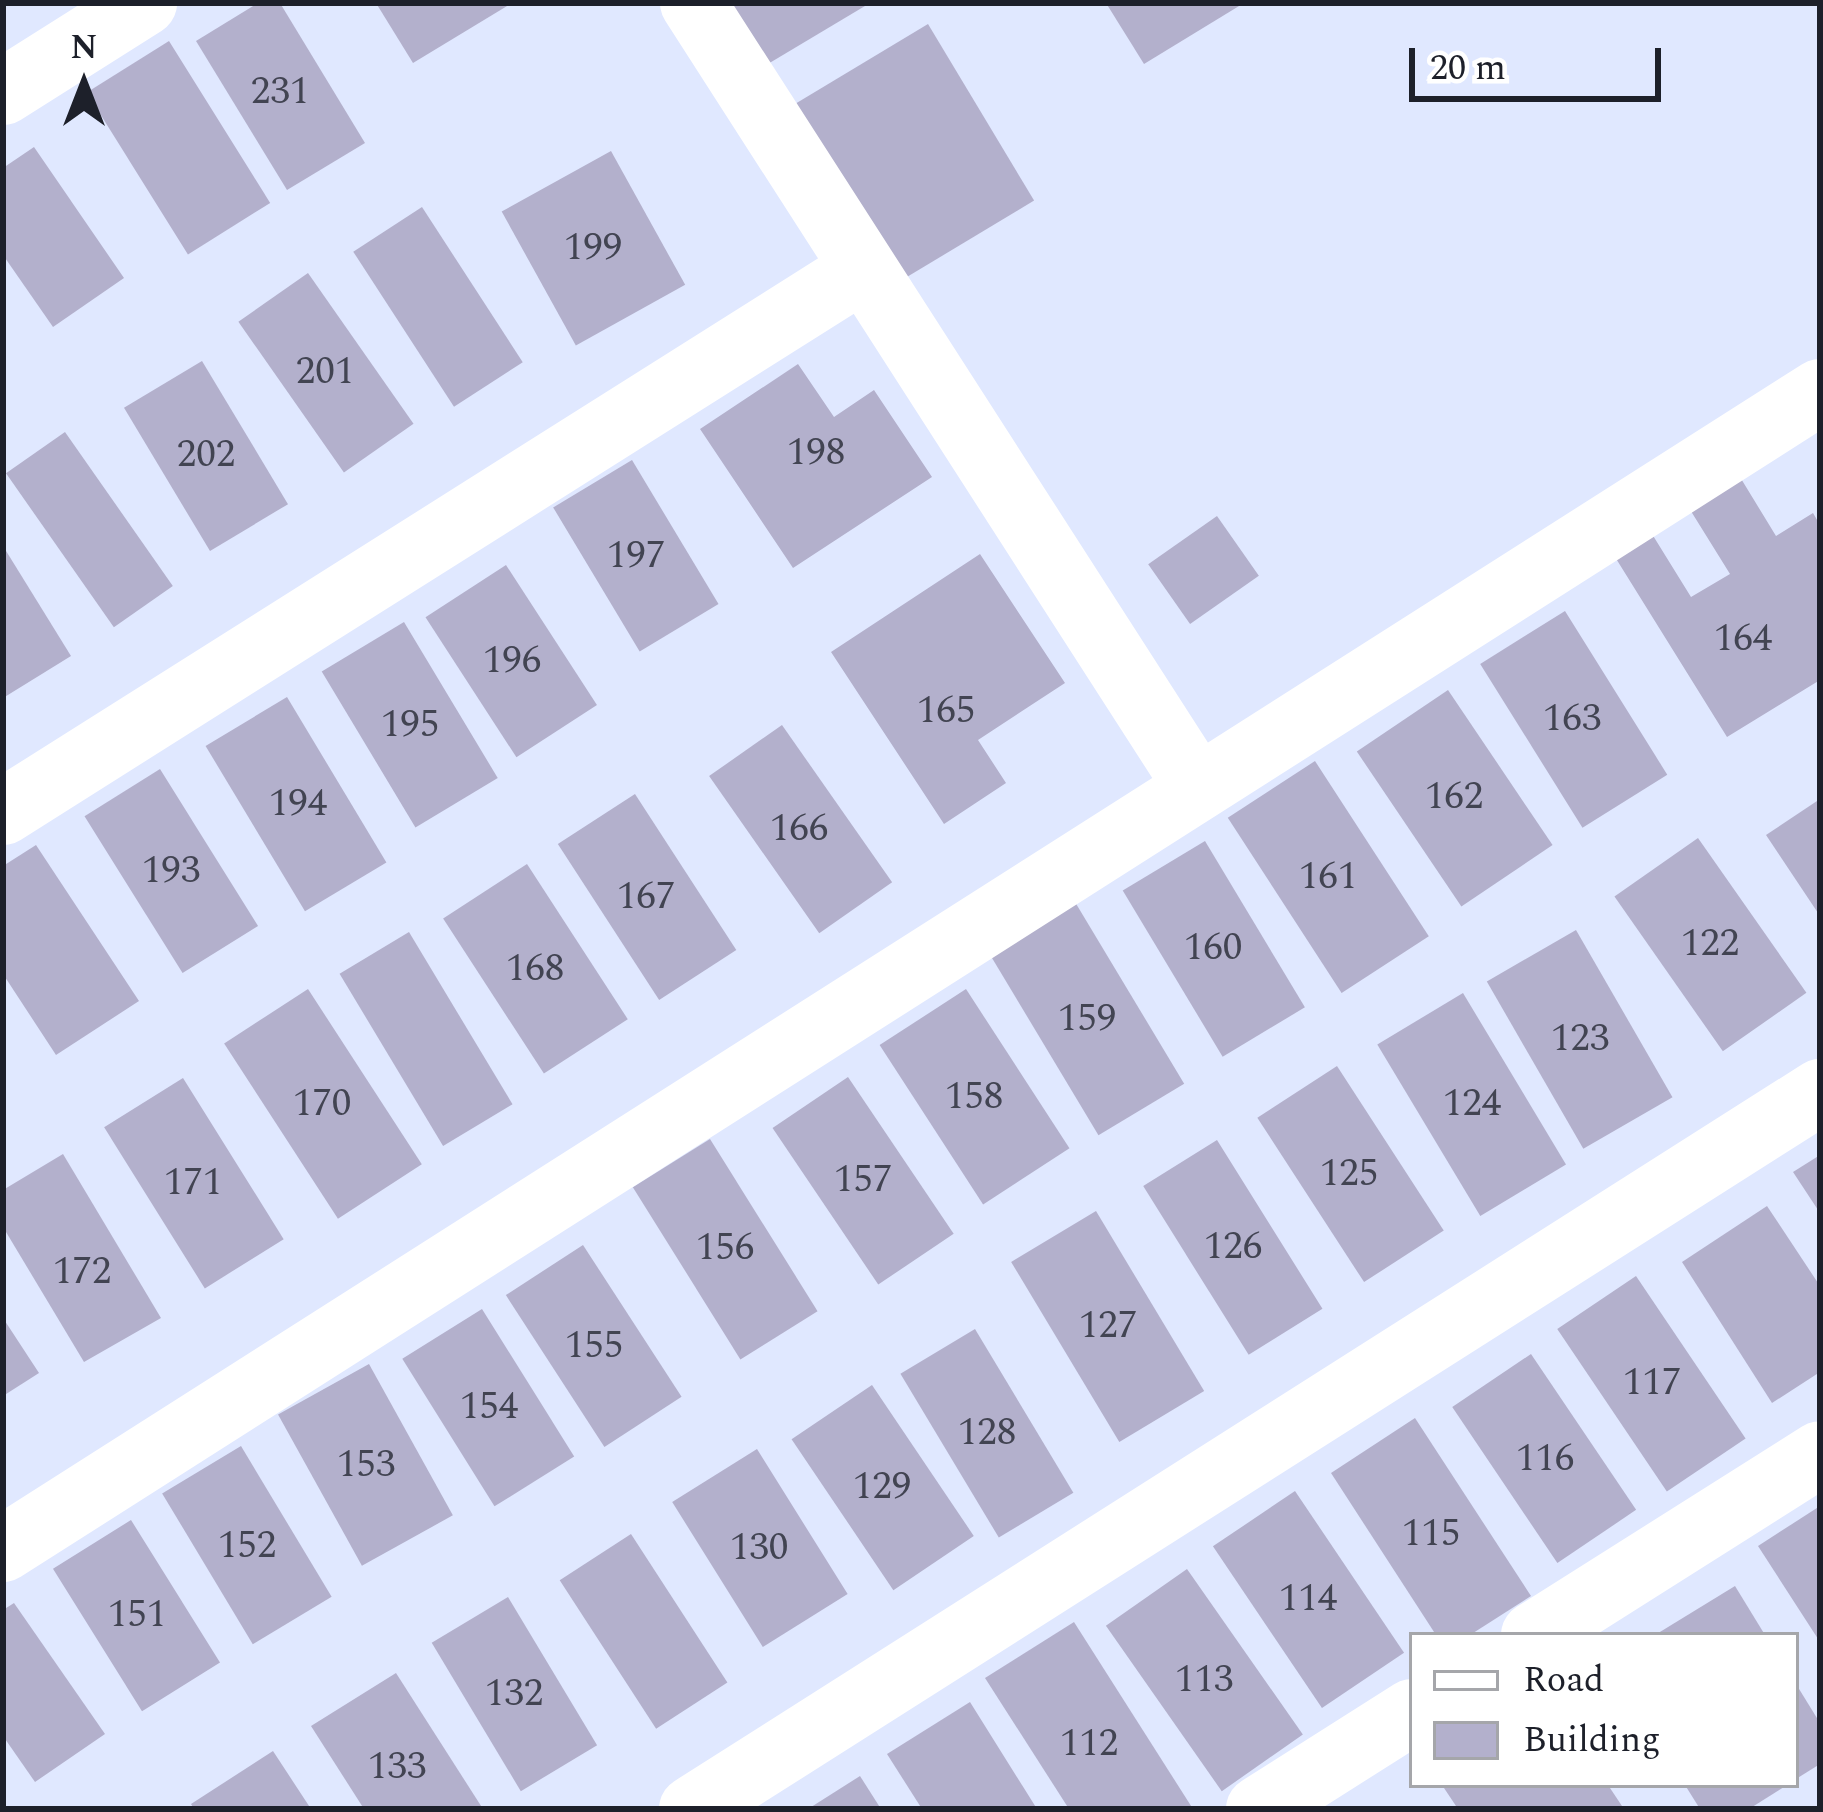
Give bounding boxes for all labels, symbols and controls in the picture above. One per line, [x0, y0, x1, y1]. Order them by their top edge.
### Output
text: N [71, 23, 97, 73]
north arrow [24, 24, 144, 144]
scale bar [1415, 24, 1667, 98]
text: 20 m [1430, 41, 1506, 96]
house number: 231 [251, 69, 309, 115]
house number: 199 [564, 225, 622, 271]
house number: 201 [296, 349, 354, 395]
house number: 198 [787, 430, 845, 476]
house number: 202 [177, 432, 235, 478]
house number: 197 [607, 533, 665, 579]
house number: 164 [1714, 616, 1772, 662]
house number: 196 [483, 638, 541, 684]
house number: 165 [917, 688, 975, 734]
house number: 163 [1543, 696, 1601, 742]
house number: 195 [381, 702, 439, 748]
house number: 162 [1425, 774, 1483, 820]
house number: 194 [269, 781, 327, 827]
house number: 166 [770, 806, 828, 852]
house number: 193 [142, 848, 200, 894]
house number: 161 [1299, 854, 1357, 900]
house number: 167 [617, 874, 675, 920]
house number: 122 [1681, 921, 1739, 967]
house number: 160 [1184, 925, 1242, 971]
house number: 168 [506, 946, 564, 992]
house number: 159 [1058, 996, 1116, 1042]
house number: 123 [1551, 1016, 1609, 1062]
house number: 158 [945, 1074, 1003, 1120]
house number: 170 [293, 1081, 351, 1127]
house number: 124 [1443, 1081, 1501, 1127]
house number: 125 [1320, 1151, 1378, 1197]
house number: 157 [834, 1157, 892, 1203]
house number: 171 [164, 1160, 222, 1206]
house number: 126 [1204, 1224, 1262, 1270]
house number: 156 [696, 1225, 754, 1271]
house number: 172 [53, 1249, 111, 1295]
house number: 127 [1079, 1303, 1137, 1349]
house number: 155 [565, 1323, 623, 1369]
house number: 117 [1623, 1360, 1681, 1406]
house number: 154 [460, 1384, 518, 1430]
house number: 128 [958, 1410, 1016, 1456]
house number: 116 [1516, 1436, 1574, 1482]
house number: 153 [337, 1442, 395, 1488]
house number: 129 [853, 1464, 911, 1510]
house number: 115 [1402, 1511, 1460, 1557]
house number: 152 [218, 1523, 276, 1569]
house number: 130 [730, 1525, 788, 1571]
house number: 114 [1279, 1576, 1337, 1622]
house number: 151 [108, 1592, 166, 1638]
legend [1409, 1632, 1799, 1788]
text: Road [1523, 1653, 1604, 1708]
house number: 113 [1175, 1657, 1233, 1703]
house number: 132 [485, 1671, 543, 1717]
text: Building [1523, 1713, 1661, 1768]
house number: 112 [1060, 1721, 1118, 1767]
house number: 133 [368, 1744, 426, 1790]

